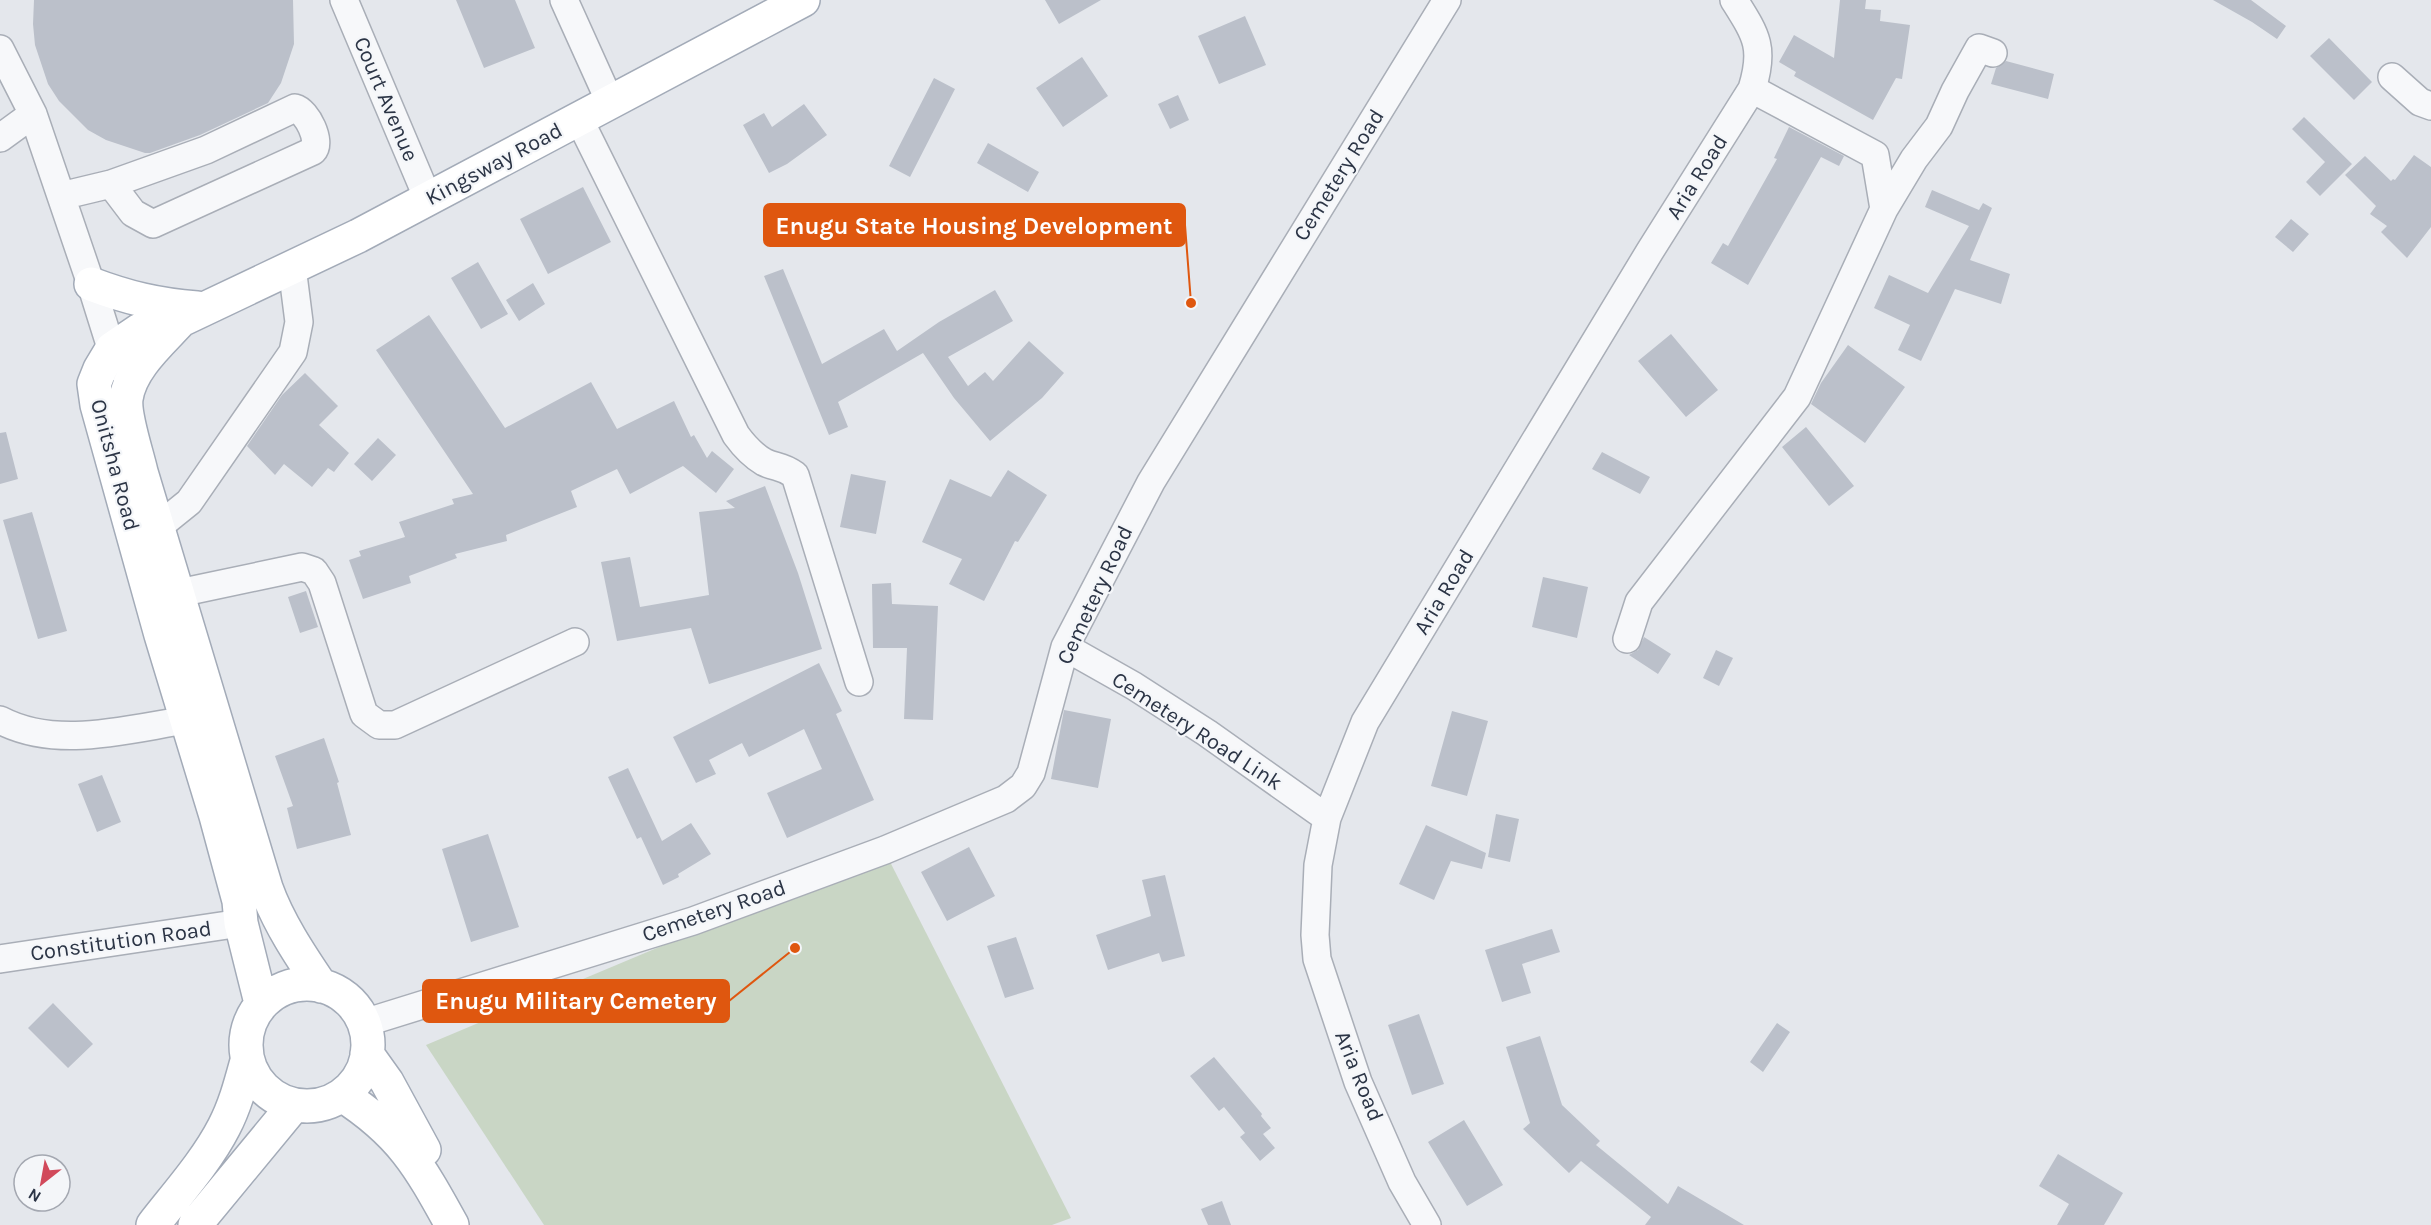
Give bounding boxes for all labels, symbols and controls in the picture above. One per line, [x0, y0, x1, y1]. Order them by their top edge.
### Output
street label: Court Avenue [348, 33, 424, 165]
street label: Cemetery Road [1288, 104, 1390, 246]
street label: Kingsway Road [421, 117, 567, 211]
street label: Aria Road [1661, 130, 1733, 224]
callout: Enugu State Housing Development [764, 204, 1185, 246]
text: Enugu State Housing Development [775, 212, 1173, 240]
street label: Onitsha Road [85, 396, 145, 534]
street label: Cemetery Road [1051, 521, 1139, 669]
street label: Aria Road [1408, 545, 1480, 639]
street label: Cemetery Road Link [1107, 666, 1287, 796]
street label: Cemetery Road [639, 874, 789, 948]
street label: Constitution Road [29, 915, 213, 967]
callout: Enugu Military Cemetery [423, 980, 729, 1022]
text: Enugu Military Cemetery [435, 987, 717, 1015]
street label: Aria Road [1329, 1027, 1389, 1125]
north arrow [12, 1153, 72, 1213]
text: N [25, 1184, 44, 1207]

